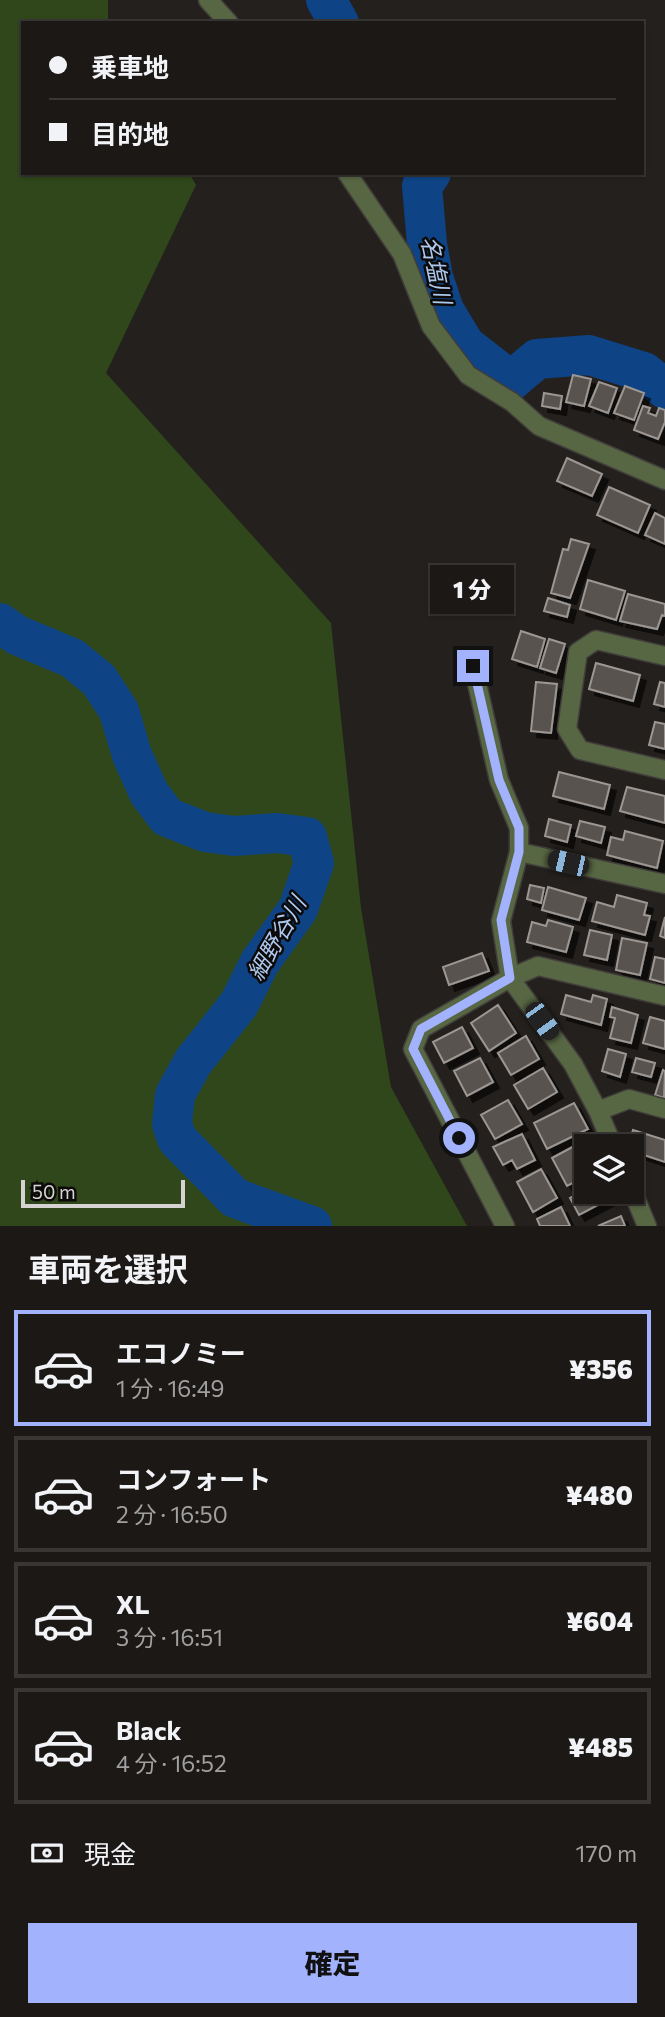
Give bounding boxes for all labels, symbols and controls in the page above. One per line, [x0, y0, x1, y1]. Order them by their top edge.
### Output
text: 乗車地 [91, 51, 169, 82]
text: 目的地 [91, 118, 169, 149]
water label: 名塩川 [416, 233, 458, 310]
callout: 1 分 [431, 564, 515, 614]
text: 1 分 [453, 575, 491, 603]
route end [457, 650, 489, 682]
car [546, 848, 591, 878]
water label: 細野谷川 [241, 889, 313, 985]
car [522, 998, 563, 1044]
route start [443, 1122, 475, 1154]
map controls [574, 1134, 644, 1204]
button: layers [574, 1134, 644, 1204]
scale bar [21, 1177, 186, 1209]
text: 50 m [32, 1180, 76, 1203]
text: 車両を選択 [28, 1248, 188, 1288]
icon: car [32, 1337, 95, 1400]
text: エコノミー [116, 1337, 246, 1368]
text: ¥356 [569, 1353, 633, 1384]
text: 1 分 · 16:49 [116, 1374, 224, 1402]
icon: car [32, 1463, 95, 1526]
text: コンフォート [116, 1463, 271, 1494]
text: ¥480 [566, 1479, 633, 1510]
text: 2 分 · 16:50 [116, 1500, 228, 1528]
text: XL [116, 1588, 150, 1619]
icon: car [32, 1589, 95, 1652]
text: ¥604 [566, 1605, 633, 1636]
text: 3 分 · 16:51 [116, 1623, 223, 1651]
text: Black [116, 1714, 182, 1745]
icon: car [32, 1715, 95, 1778]
text: ¥485 [568, 1731, 633, 1762]
text: 4 分 · 16:52 [116, 1749, 227, 1777]
icon: cash [28, 1834, 66, 1872]
text: 現金 [84, 1838, 136, 1869]
text: 170 m [576, 1839, 637, 1867]
button: 確定 [28, 1923, 637, 2003]

